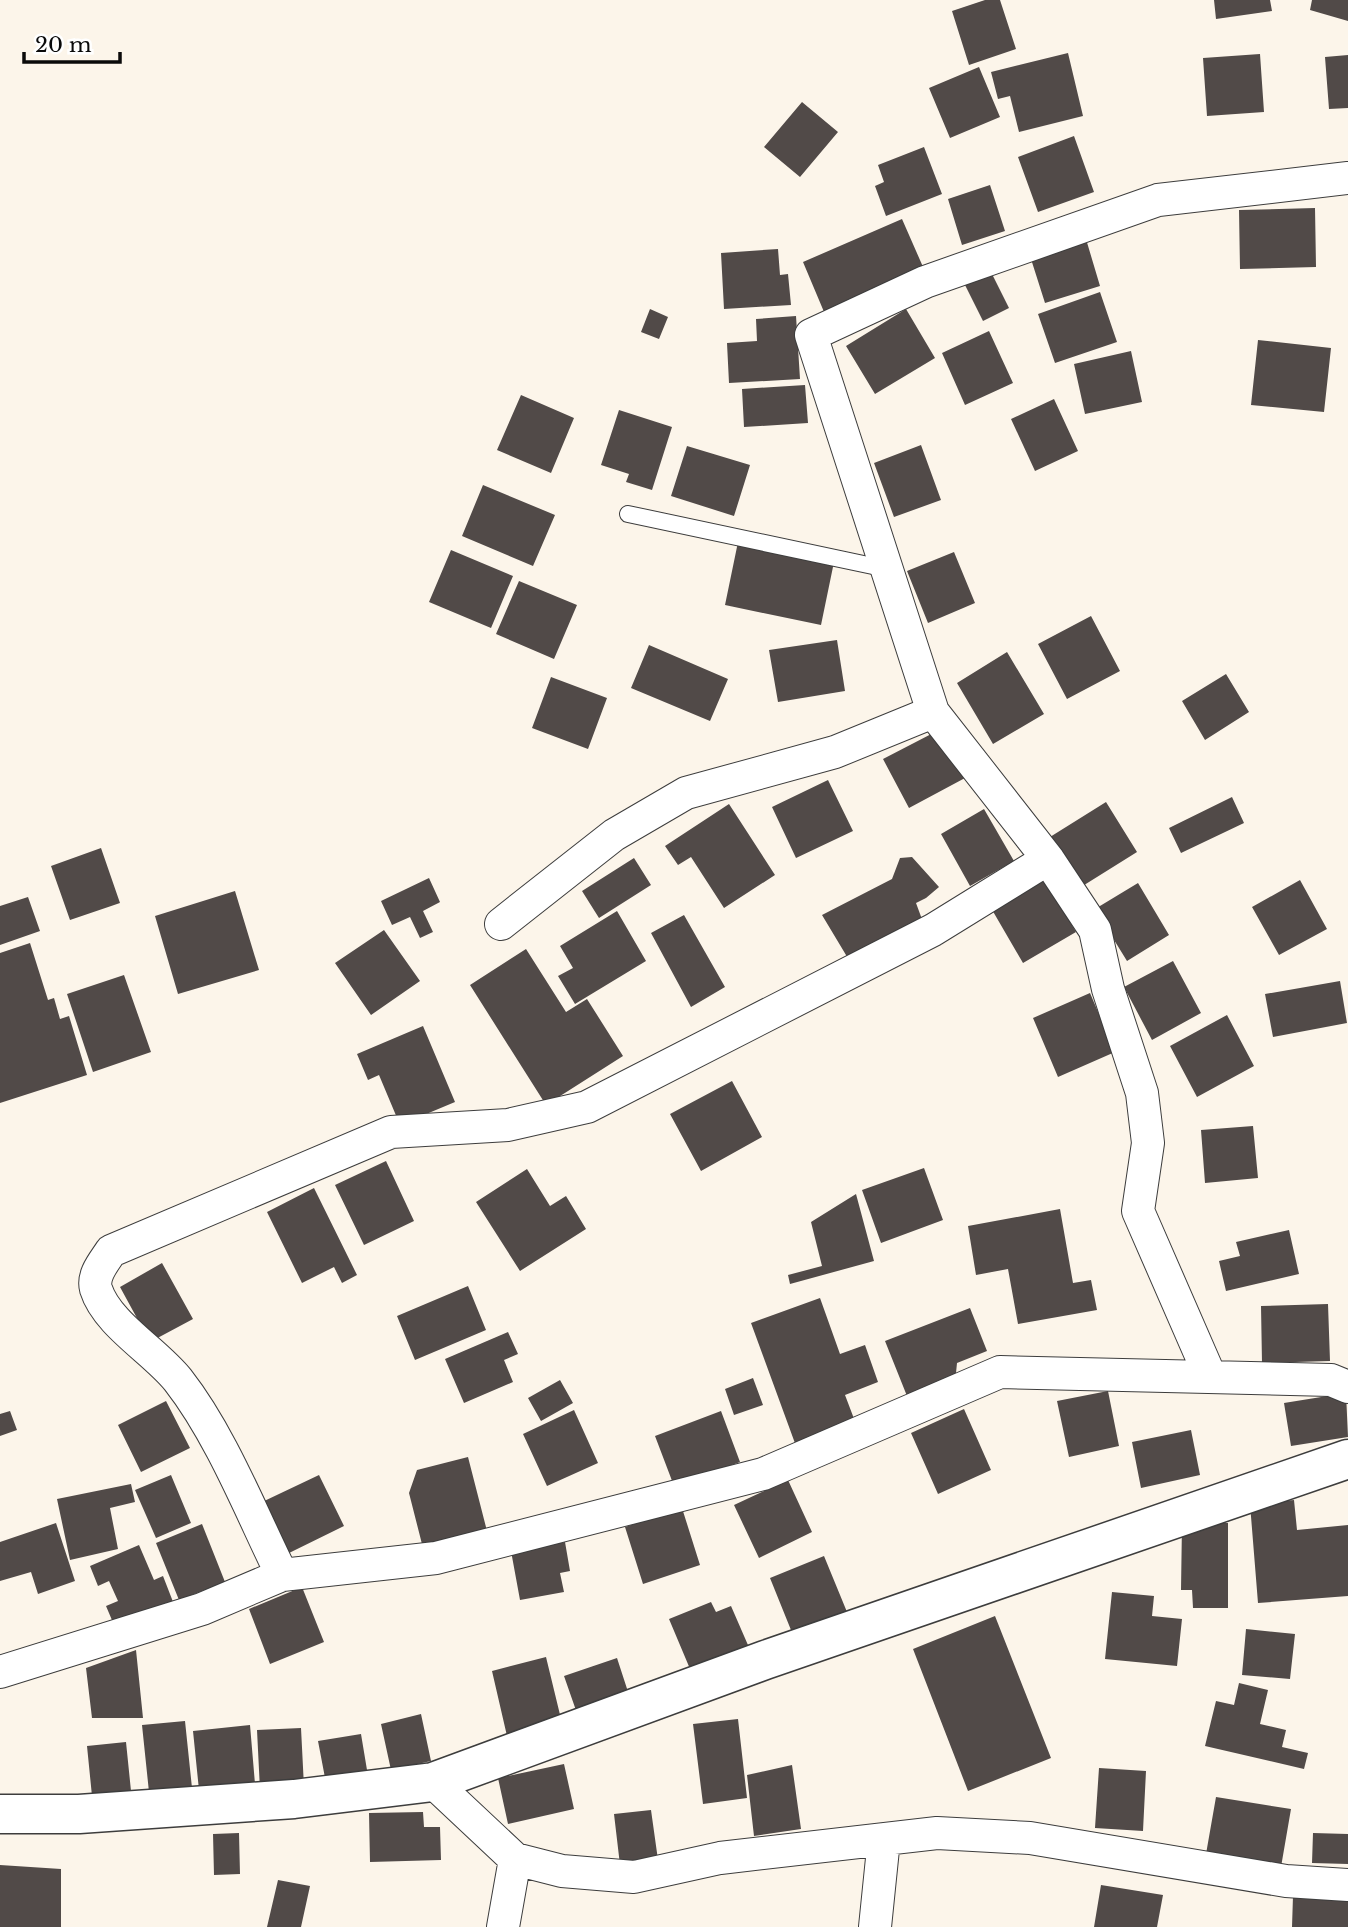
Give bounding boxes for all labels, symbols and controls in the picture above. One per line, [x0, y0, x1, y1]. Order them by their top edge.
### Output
scale bar [24, 21, 121, 65]
text: 20 m [35, 32, 92, 58]

